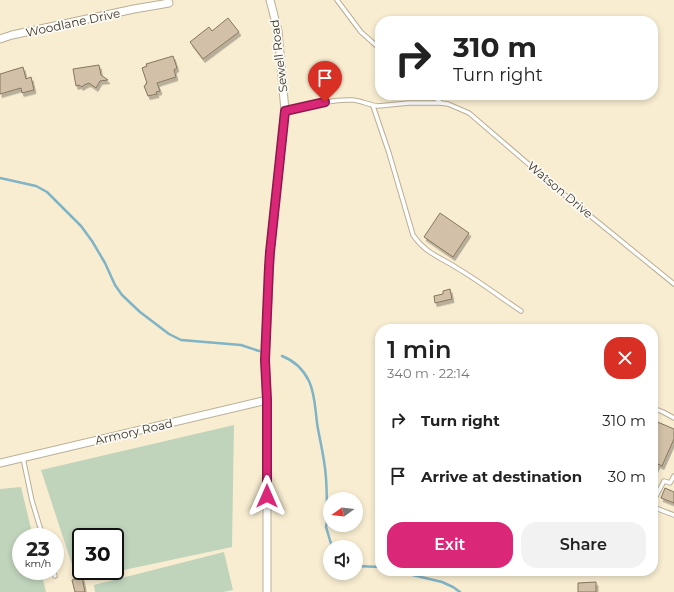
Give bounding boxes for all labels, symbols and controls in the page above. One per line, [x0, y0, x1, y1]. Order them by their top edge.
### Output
street label: Woodlane Drive [24, 5, 121, 40]
street label: Sewell Road [267, 19, 290, 93]
text: 310 m [453, 30, 537, 64]
icon: right [387, 32, 439, 84]
pin [308, 61, 342, 102]
text: Turn right [453, 64, 543, 86]
icon: arrive [314, 67, 336, 89]
street label: Watson Drive [525, 158, 596, 221]
text: 1 min [387, 335, 451, 364]
button: close [604, 337, 646, 379]
text: 340 m · 22:14 [387, 365, 470, 381]
icon: right [387, 409, 409, 431]
text: Turn right [421, 411, 500, 430]
text: 310 m [602, 411, 646, 430]
street label: Armory Road [94, 415, 174, 448]
icon: arrive [387, 465, 409, 487]
text: Arrive at destination [421, 467, 582, 486]
text: 30 m [608, 467, 646, 486]
position arrow [246, 475, 288, 517]
north arrow [323, 492, 363, 532]
map controls [323, 492, 363, 580]
button: Exit [387, 522, 513, 568]
button: Share [521, 522, 646, 568]
speed limit sign: 30 [72, 528, 124, 580]
text: 23 [26, 537, 50, 561]
button: sound [323, 540, 363, 580]
text: km/h [25, 557, 51, 570]

